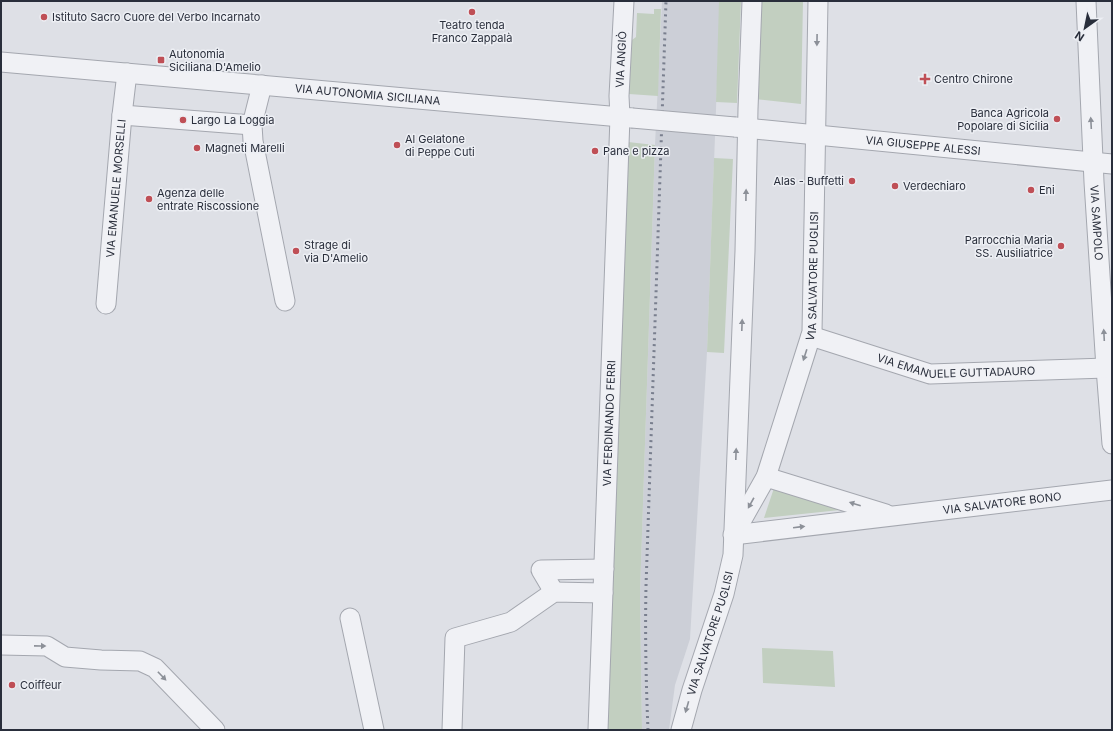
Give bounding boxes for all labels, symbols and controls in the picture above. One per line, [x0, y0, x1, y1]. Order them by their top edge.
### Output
marker: Teatro tenda Franco Zappalà [467, 7, 477, 17]
north arrow [1065, 8, 1105, 48]
place label: Istituto Sacro Cuore del Verbo Incarnato [52, 10, 261, 24]
marker: Istituto Sacro Cuore del Verbo Incarnato [39, 12, 49, 22]
place label: Teatro tenda Franco Zappalà [432, 18, 512, 45]
text: N [1072, 28, 1087, 45]
street label: VIA ANGIÒ [612, 31, 629, 88]
one-way arrow [814, 34, 820, 47]
place label: Autonomia Siciliana D'Amelio [169, 47, 261, 74]
marker: Autonomia Siciliana D'Amelio [156, 55, 166, 65]
place label: Centro Chirone [934, 72, 1013, 86]
marker: Centro Chirone [919, 73, 931, 85]
street label: VIA AUTONOMIA SICILIANA [294, 81, 441, 108]
place label: Banca Agricola Popolare di Sicilia [957, 106, 1049, 133]
place label: Largo La Loggia [191, 113, 274, 127]
marker: Banca Agricola Popolare di Sicilia [1052, 114, 1062, 124]
marker: Largo La Loggia [178, 115, 188, 125]
one-way arrow [1088, 117, 1095, 129]
street label: VIA EMANUELE MORSELLI [103, 119, 129, 258]
place label: Al Gelatone di Peppe Cuti [405, 132, 475, 159]
street label: VIA GIUSEPPE ALESSI [865, 133, 981, 158]
marker: Al Gelatone di Peppe Cuti [392, 140, 402, 150]
place label: Magneti Marelli [205, 141, 285, 155]
marker: Magneti Marelli [192, 143, 202, 153]
place label: Pane e pizza [603, 144, 669, 158]
marker: Pane e pizza [590, 146, 600, 156]
place label: Alas - Buffetti [773, 174, 844, 188]
marker: Alas - Buffetti [847, 176, 857, 186]
place label: Verdechiaro [903, 179, 966, 193]
marker: Verdechiaro [890, 181, 900, 191]
place label: Eni [1039, 183, 1055, 197]
marker: Eni [1026, 185, 1036, 195]
street label: VIA SAMPOLO [1087, 185, 1106, 261]
place label: Agenza delle entrate Riscossione [157, 186, 259, 213]
one-way arrow [743, 188, 749, 201]
marker: Agenza delle entrate Riscossione [144, 194, 154, 204]
street label: VIA SALVATORE PUGLISI [803, 211, 821, 343]
place label: Parrocchia Maria SS. Ausiliatrice [965, 233, 1053, 260]
place label: Strage di via D'Amelio [304, 238, 368, 265]
marker: Parrocchia Maria SS. Ausiliatrice [1056, 241, 1066, 251]
marker: Strage di via D'Amelio [291, 246, 301, 256]
one-way arrow [738, 318, 745, 331]
one-way arrow [1100, 329, 1107, 341]
one-way arrow [802, 349, 808, 361]
street label: VIA EMANUELE GUTTADAURO [875, 351, 1035, 381]
street label: VIA FERDINANDO FERRI [600, 360, 618, 487]
one-way arrow [733, 448, 740, 460]
street label: VIA SALVATORE BONO [942, 489, 1062, 517]
one-way arrow [748, 497, 755, 509]
one-way arrow [849, 501, 861, 507]
one-way arrow [793, 524, 805, 530]
street label: VIA SALVATORE PUGLISI [684, 570, 736, 697]
one-way arrow [34, 643, 47, 649]
one-way arrow [157, 671, 167, 681]
place label: Coiffeur [20, 678, 62, 692]
marker: Coiffeur [7, 680, 17, 690]
one-way arrow [684, 702, 690, 714]

